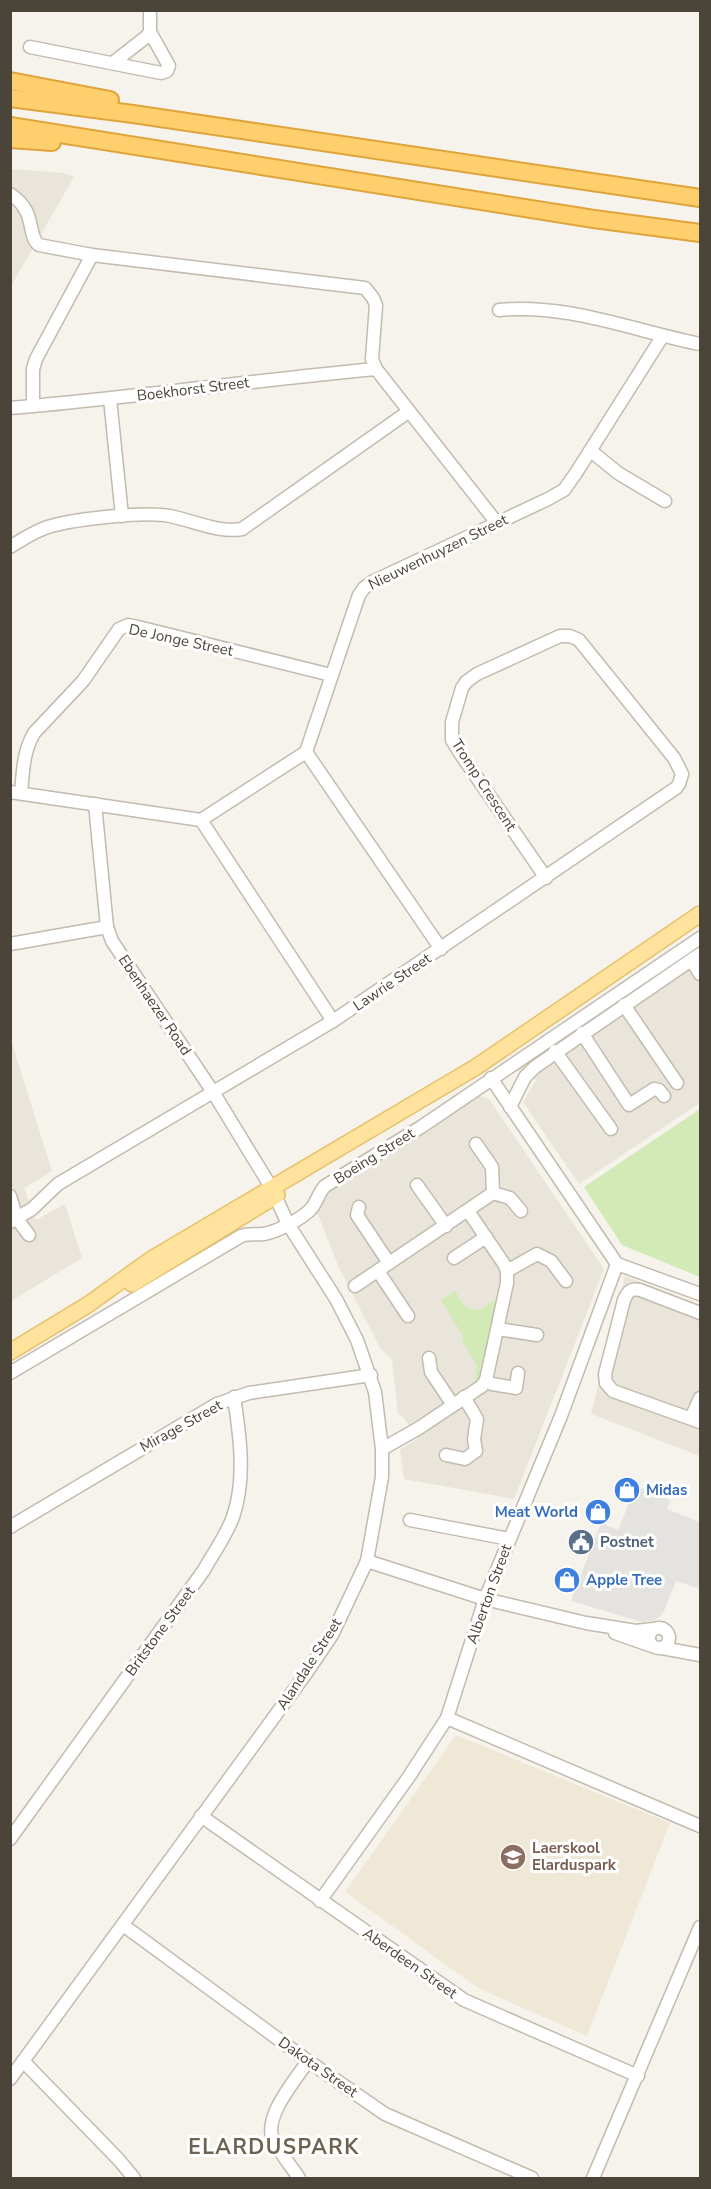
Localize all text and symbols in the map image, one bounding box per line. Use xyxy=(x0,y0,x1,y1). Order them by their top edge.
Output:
street label: Boekhorst Street xyxy=(136,372,251,406)
street label: Nieuwenhuyzen Street xyxy=(365,509,512,594)
street label: De Jonge Street xyxy=(127,619,236,661)
street label: Tromp Crescent xyxy=(447,735,522,836)
street label: Lawrie Street xyxy=(349,948,436,1016)
street label: Ebenhaezer Road xyxy=(114,951,196,1059)
street label: Boeing Street xyxy=(330,1123,419,1189)
street label: Mirage Street xyxy=(136,1395,226,1457)
shop icon: Midas xyxy=(612,1475,642,1505)
place label: Midas xyxy=(646,1480,687,1500)
shop icon: Meat World xyxy=(583,1497,613,1527)
place label: Meat World xyxy=(495,1502,578,1522)
public building icon: Postnet xyxy=(566,1527,596,1557)
place label: Postnet xyxy=(600,1532,654,1552)
street label: Alberton Street xyxy=(462,1541,517,1647)
shop icon: Apple Tree xyxy=(552,1565,582,1595)
place label: Apple Tree xyxy=(586,1570,662,1590)
street label: Britstone Street xyxy=(121,1582,200,1680)
street label: Alandale Street xyxy=(272,1614,347,1714)
place label: Laerskool Elarduspark xyxy=(532,1838,617,1875)
school or university icon: Laerskool Elarduspark xyxy=(498,1842,528,1872)
street label: Aberdeen Street xyxy=(359,1923,462,2003)
street label: Dakota Street xyxy=(274,2032,362,2102)
district label: ELARDUSPARK xyxy=(188,2133,360,2161)

